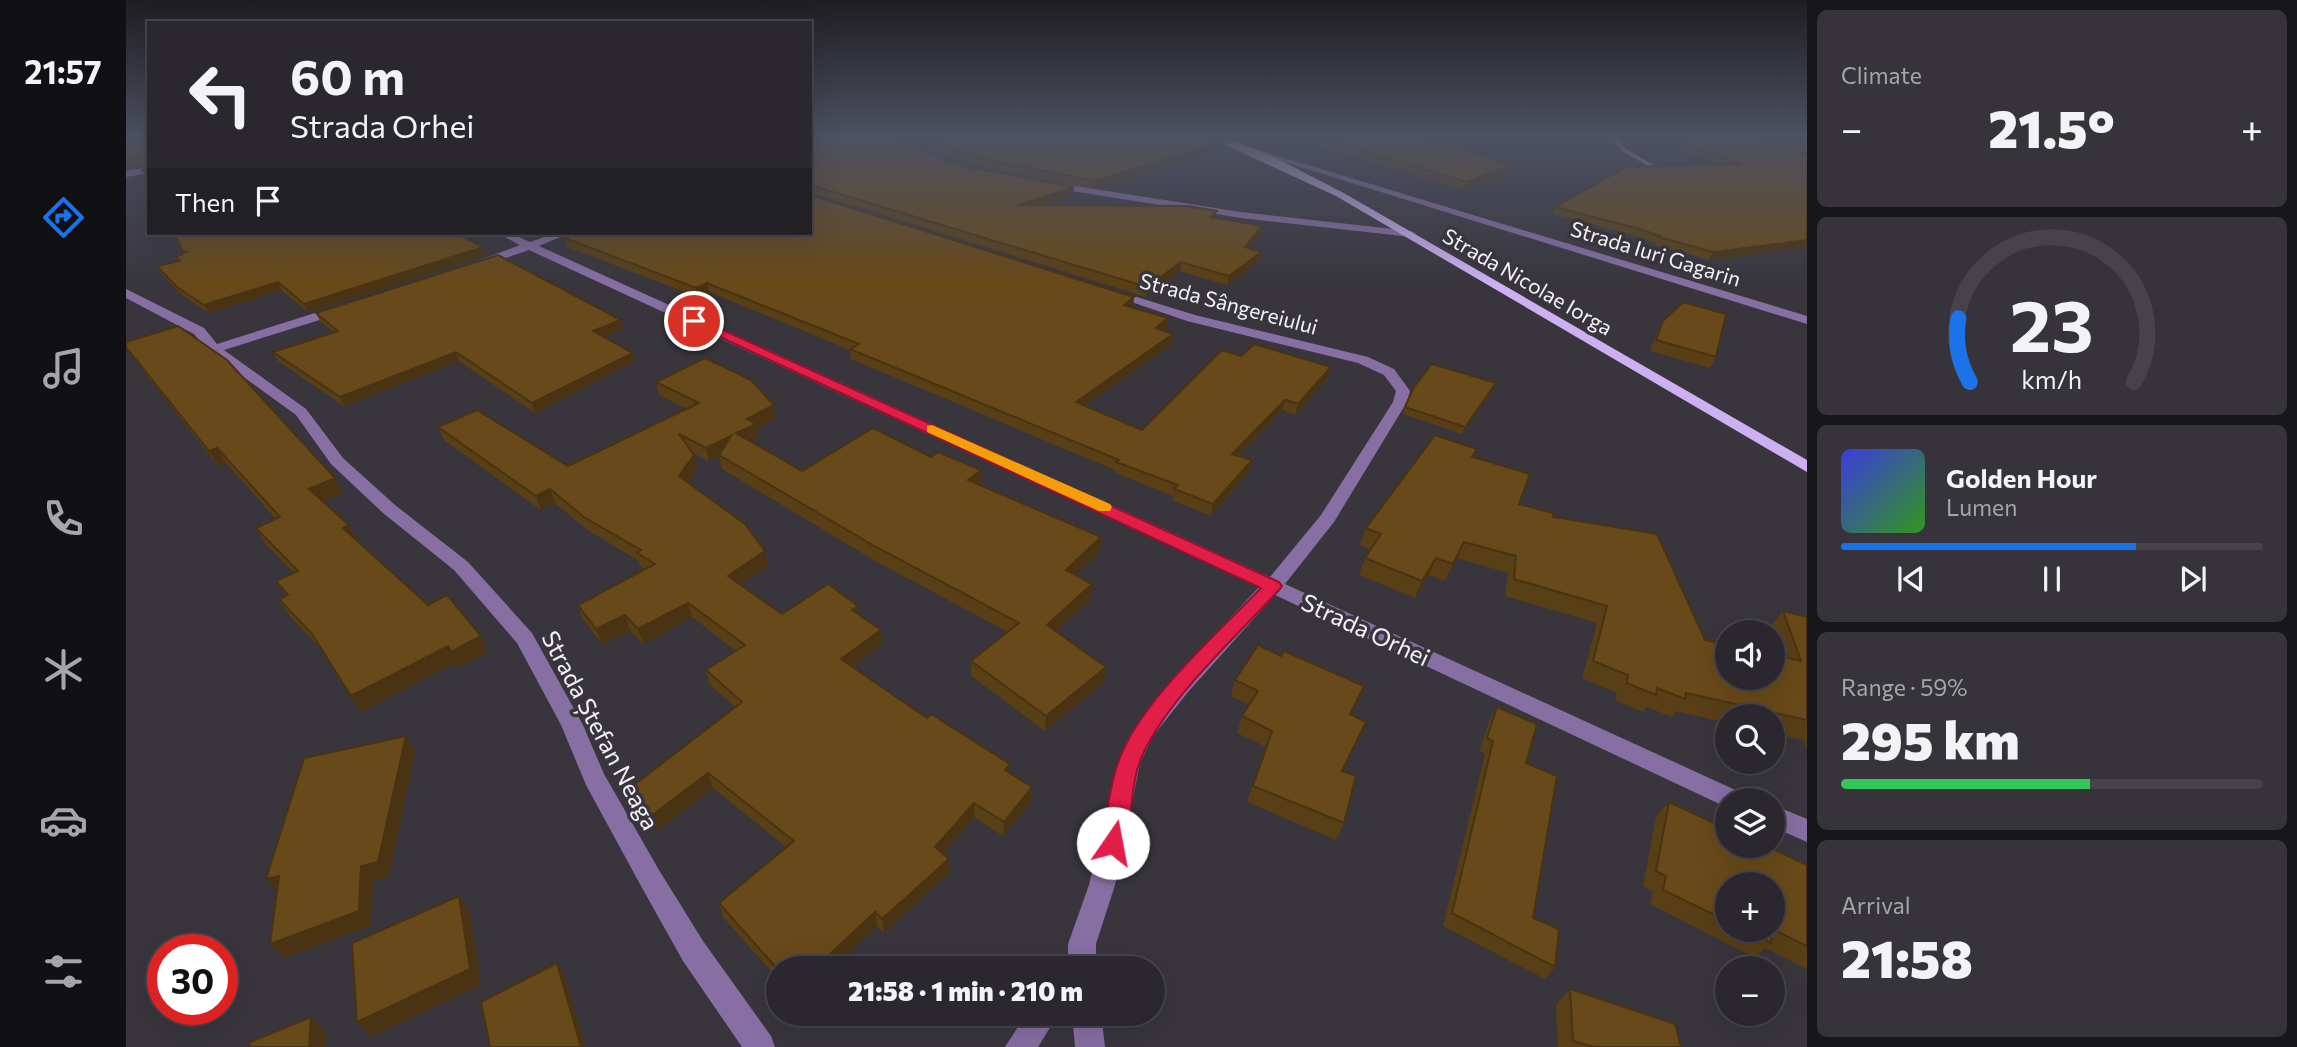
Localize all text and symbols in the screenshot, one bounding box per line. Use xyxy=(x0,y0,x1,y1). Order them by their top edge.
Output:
text: 60 m xyxy=(290,45,405,105)
icon: left xyxy=(175,49,266,140)
text: 21:57 xyxy=(24,51,102,91)
text: Climate xyxy=(1841,61,1922,89)
text: 21.5° xyxy=(1988,95,2115,159)
text: − xyxy=(1841,104,1863,151)
text: + xyxy=(2241,104,2263,151)
text: Strada Orhei xyxy=(290,105,474,145)
icon: arrive xyxy=(249,182,287,220)
text: Then xyxy=(175,186,235,217)
icon: directions xyxy=(39,193,88,242)
street label: Strada Iuri Gagarin xyxy=(1568,215,1744,291)
street label: Strada Nicolae Iorga xyxy=(1439,222,1617,340)
street label: Strada Sângereiului xyxy=(1137,267,1321,339)
text: 23 xyxy=(2010,279,2094,368)
pin xyxy=(664,291,724,351)
icon: arrive xyxy=(675,302,713,340)
icon: music xyxy=(39,344,88,393)
text: km/h xyxy=(2022,364,2082,394)
text: Golden Hour xyxy=(1946,462,2097,493)
text: Lumen xyxy=(1946,493,2017,521)
icon: phone xyxy=(39,494,88,543)
icon: previous xyxy=(1892,560,1930,598)
icon: pause xyxy=(2033,560,2071,598)
icon: next xyxy=(2174,560,2212,598)
street label: Strada Orhei xyxy=(1297,587,1435,671)
map controls xyxy=(1715,620,1785,1026)
button: sound xyxy=(1715,620,1785,690)
street label: Strada Ștefan Neaga xyxy=(534,625,666,835)
icon: climate xyxy=(39,645,88,694)
text: Range · 59% xyxy=(1841,673,1968,701)
button: search xyxy=(1715,704,1785,774)
text: 295 km xyxy=(1841,707,2020,771)
button: layers xyxy=(1715,788,1785,858)
icon: car xyxy=(39,796,88,845)
position arrow xyxy=(1076,806,1150,880)
button: + xyxy=(1715,872,1785,942)
text: Arrival xyxy=(1841,891,1911,919)
text: 21:58 xyxy=(1841,925,1973,989)
speed limit sign: 30 xyxy=(147,934,238,1025)
icon: filters xyxy=(39,947,88,996)
button: − xyxy=(1715,956,1785,1026)
text: 21:58 · 1 min · 210 m xyxy=(848,975,1083,1006)

